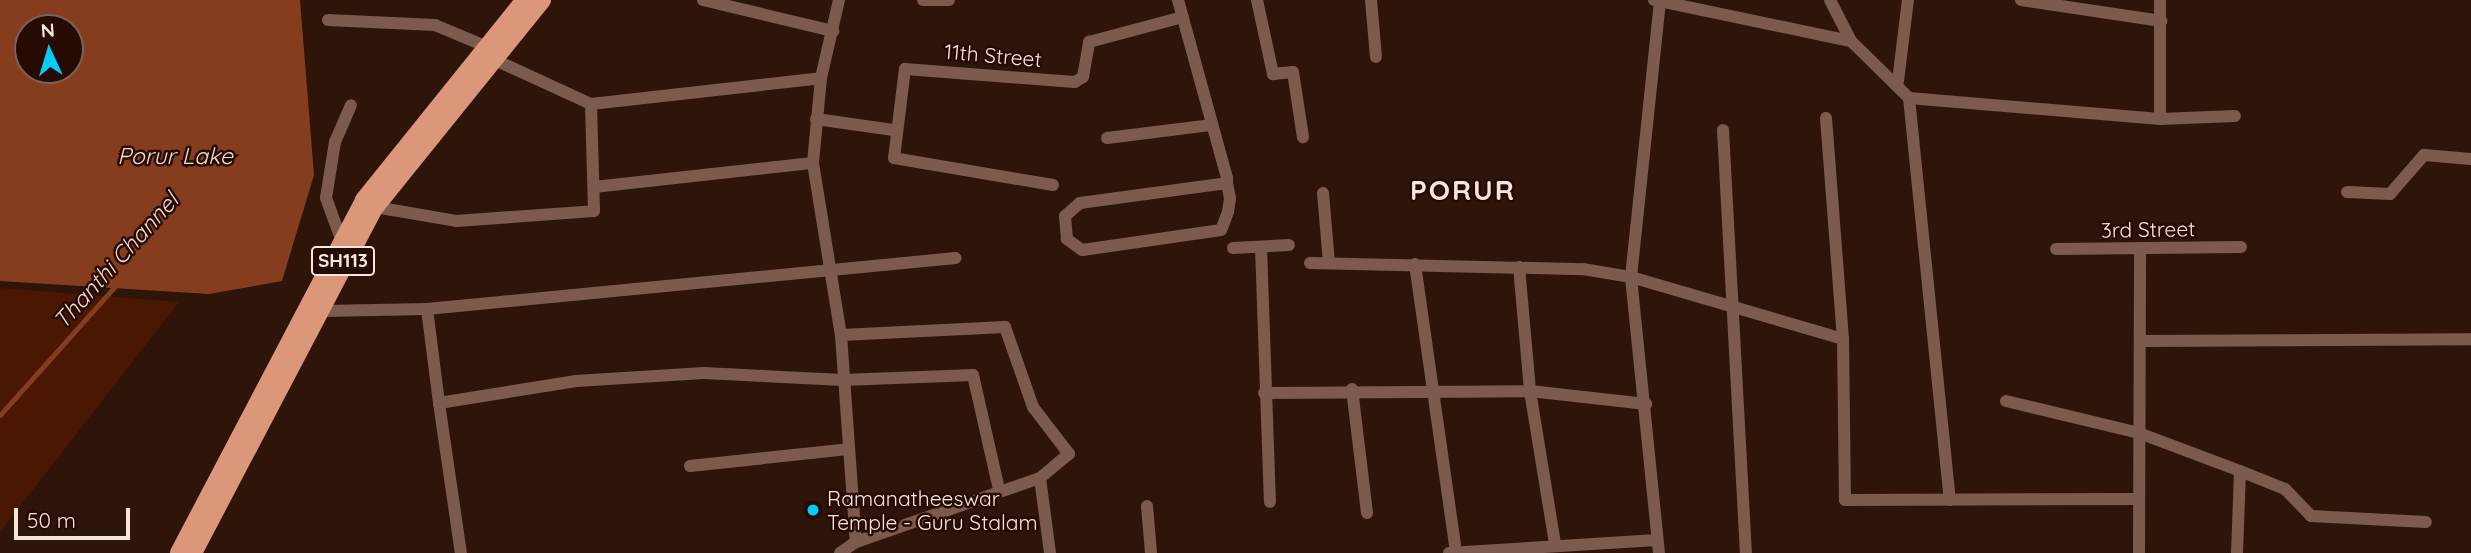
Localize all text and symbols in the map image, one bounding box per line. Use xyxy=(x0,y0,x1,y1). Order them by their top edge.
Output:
north arrow xyxy=(14,14,84,84)
text: N xyxy=(40,18,55,43)
street label: 11th Street xyxy=(943,38,1043,72)
water label: Porur Lake xyxy=(117,142,233,170)
district label: PORUR xyxy=(1411,173,1515,207)
water label: Thanthi Channel xyxy=(48,187,184,335)
street label: 3rd Street xyxy=(2101,216,2195,242)
road number: SH113 xyxy=(310,246,376,276)
place label: Ramanatheeswar Temple - Guru Stalam xyxy=(827,485,1038,535)
scale bar xyxy=(18,494,133,538)
marker: Ramanatheeswar Temple - Guru Stalam xyxy=(805,502,821,518)
text: 50 m xyxy=(27,507,76,533)

